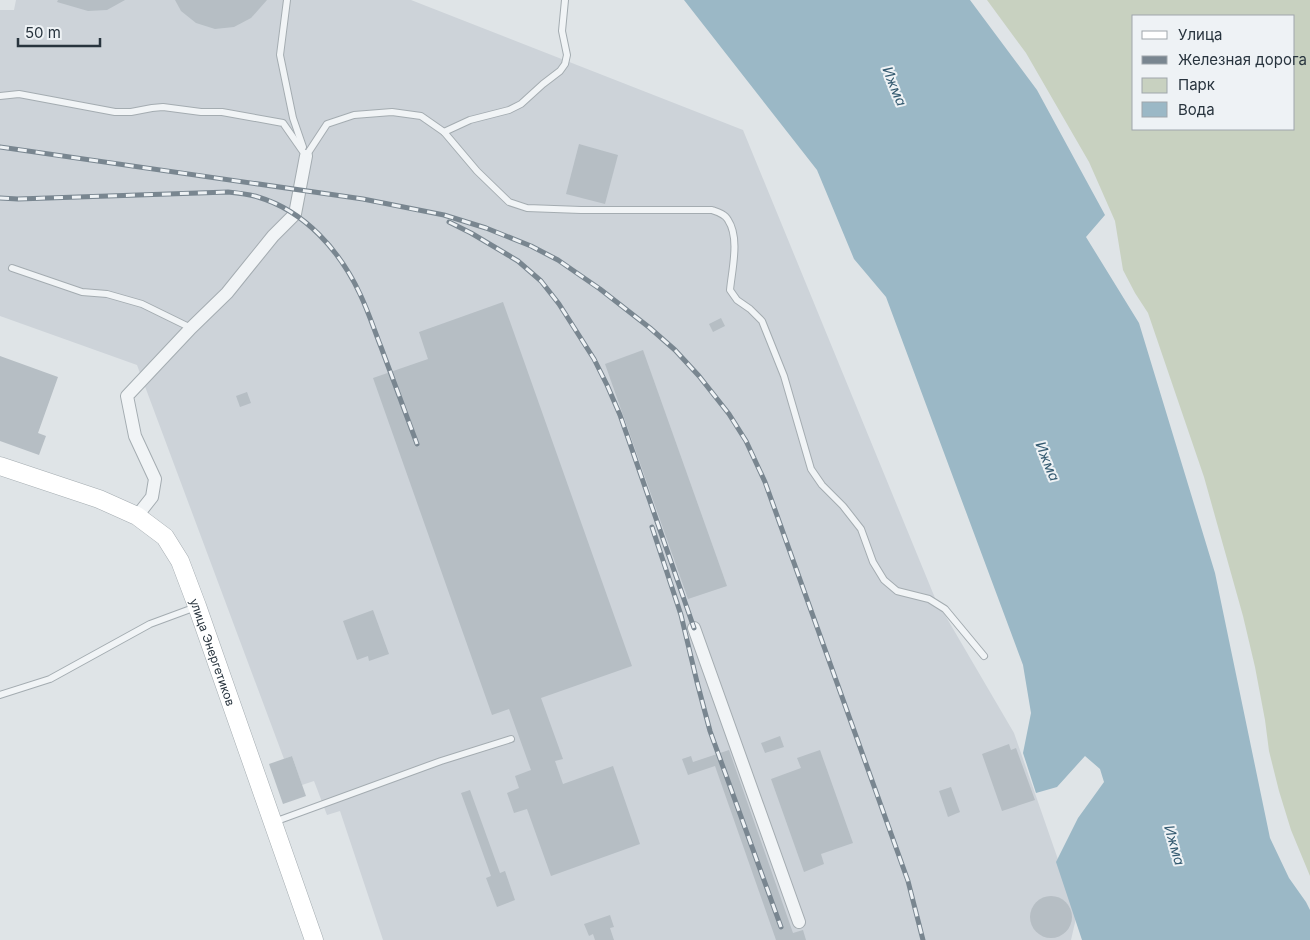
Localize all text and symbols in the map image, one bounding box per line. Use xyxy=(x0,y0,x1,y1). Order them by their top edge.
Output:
scale bar xyxy=(18,15,100,47)
legend xyxy=(1132,15,1295,130)
text: 50 m xyxy=(25,23,61,42)
text: Улица xyxy=(1178,25,1222,44)
text: Железная дорога xyxy=(1178,50,1307,69)
water label: Ижма xyxy=(879,64,911,109)
text: Парк xyxy=(1178,75,1215,94)
text: Вода xyxy=(1178,100,1215,119)
water label: Ижма xyxy=(1032,439,1064,484)
street label: улица Энергетиков xyxy=(187,596,239,708)
water label: Ижма xyxy=(1161,823,1189,868)

